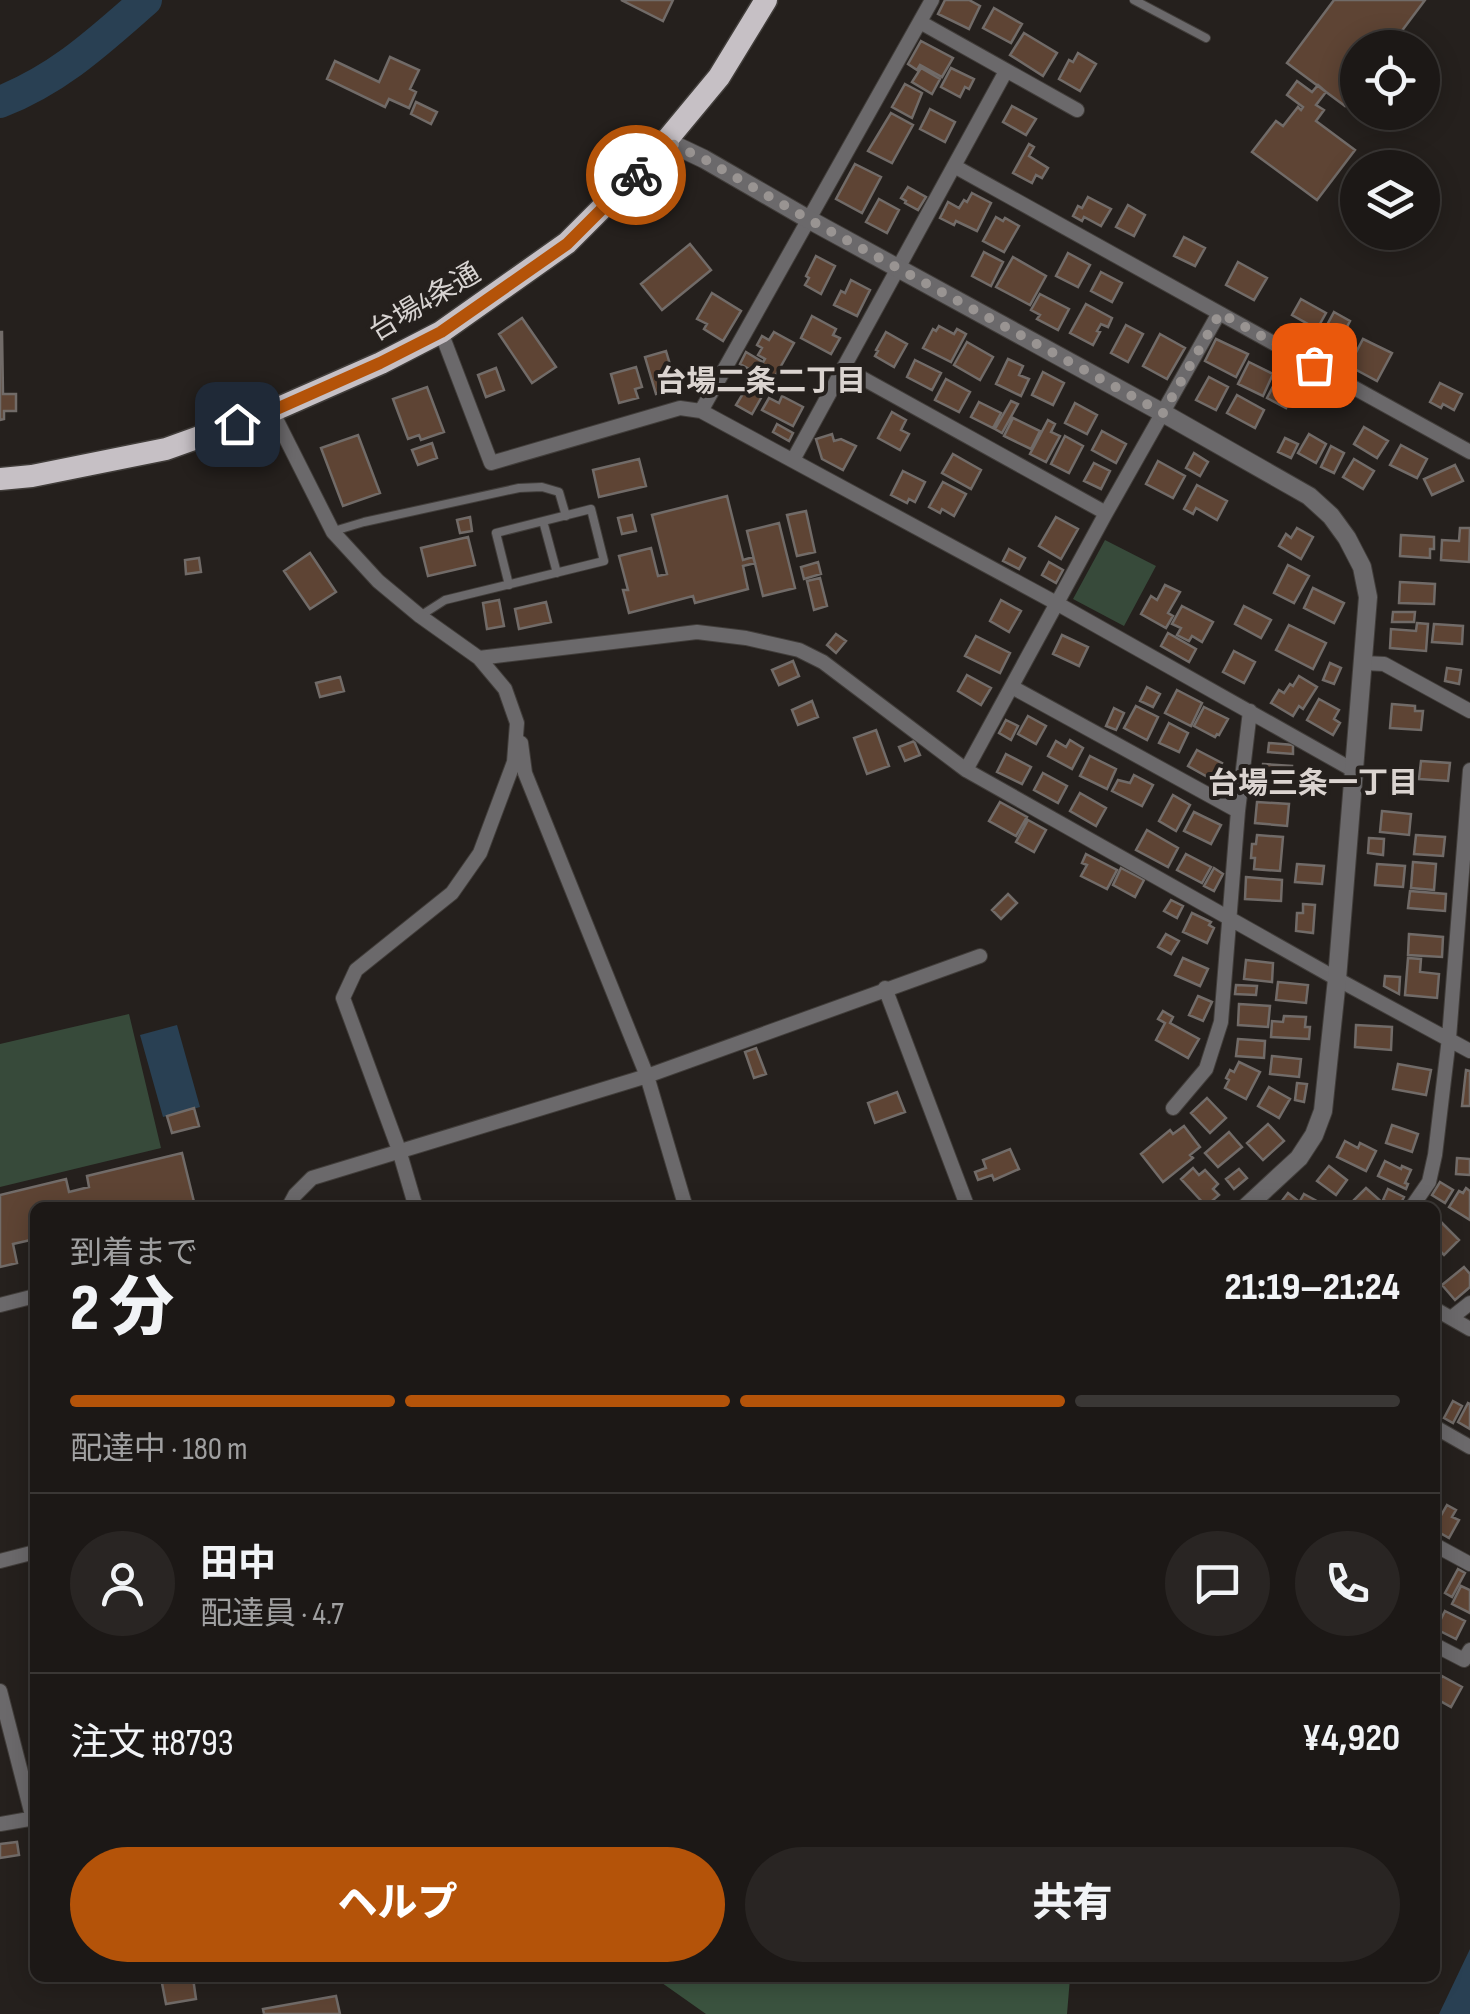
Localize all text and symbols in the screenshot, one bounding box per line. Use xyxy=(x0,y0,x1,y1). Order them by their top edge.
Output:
map controls xyxy=(1340,30,1440,250)
button: locate xyxy=(1340,30,1440,130)
courier xyxy=(586,125,686,225)
icon: bike xyxy=(609,148,664,203)
button: layers xyxy=(1340,150,1440,250)
street label: 台場4条通 xyxy=(363,256,486,348)
pin xyxy=(1272,323,1357,408)
icon: bag xyxy=(1287,338,1342,393)
district label: 台場二条二丁目 xyxy=(656,364,866,400)
pin xyxy=(195,382,280,467)
icon: home xyxy=(210,397,265,452)
district label: 台場三条一丁目 xyxy=(1208,766,1418,802)
text: 到着まで xyxy=(70,1234,198,1273)
text: 21:19–21:24 xyxy=(1224,1265,1400,1310)
text: 2 分 xyxy=(70,1271,174,1349)
text: 配達中 · 180 m xyxy=(70,1430,248,1469)
button: person xyxy=(70,1531,175,1636)
button: chat xyxy=(1165,1531,1270,1636)
button: phone xyxy=(1295,1531,1400,1636)
text: 田中 xyxy=(200,1542,276,1587)
text: 配達員 · 4.7 xyxy=(200,1595,344,1634)
text: ¥4,920 xyxy=(1302,1716,1400,1761)
text: 注文 #8793 xyxy=(70,1721,234,1766)
button: ヘルプ xyxy=(70,1847,725,1962)
button: 共有 xyxy=(745,1847,1400,1962)

